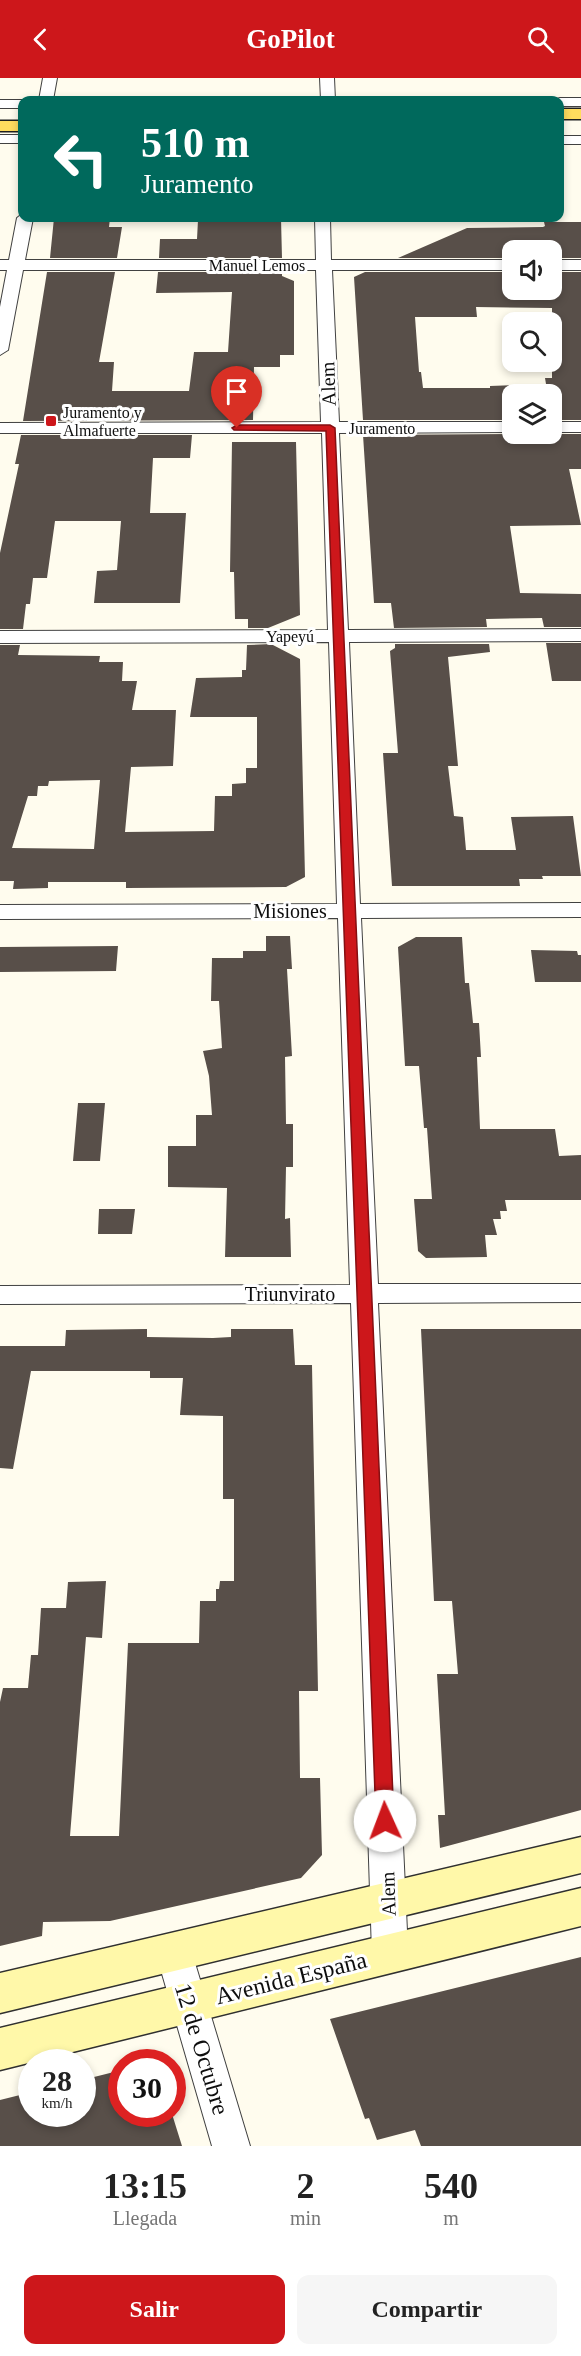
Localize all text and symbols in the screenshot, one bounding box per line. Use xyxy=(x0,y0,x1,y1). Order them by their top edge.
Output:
icon: back xyxy=(24,23,57,56)
icon: search xyxy=(524,23,557,56)
text: GoPilot xyxy=(246,24,335,54)
icon: left xyxy=(42,120,120,198)
text: 510 m xyxy=(141,120,250,166)
text: Juramento xyxy=(141,169,253,199)
map controls xyxy=(502,240,562,444)
button: sound xyxy=(502,240,562,300)
street label: Manuel Lemos xyxy=(209,257,305,274)
button: search xyxy=(502,312,562,372)
street label: Alem xyxy=(316,361,340,407)
pin xyxy=(211,366,262,428)
icon: arrive xyxy=(220,375,253,408)
button: layers xyxy=(502,384,562,444)
place label: Juramento y Almafuerte xyxy=(63,404,142,439)
marker: Juramento y Almafuerte xyxy=(44,414,58,428)
street label: Juramento xyxy=(349,420,415,437)
street label: Yapeyú xyxy=(266,628,314,646)
street label: Misiones xyxy=(253,900,327,922)
street label: Triunvirato xyxy=(245,1283,335,1305)
position arrow xyxy=(353,1789,417,1853)
street label: Alem xyxy=(376,1871,400,1917)
street label: Avenida España xyxy=(213,1947,370,2009)
street label: 12 de Octubre xyxy=(170,1980,234,2118)
speed limit sign: 30 xyxy=(108,2049,186,2127)
text: 28 xyxy=(42,2064,72,2097)
text: km/h xyxy=(42,2095,72,2111)
text: 13:15 xyxy=(103,2166,187,2206)
text: 2 xyxy=(297,2166,315,2206)
text: 540 xyxy=(424,2166,478,2206)
text: Llegada xyxy=(113,2207,177,2229)
text: min xyxy=(290,2207,321,2229)
text: m xyxy=(443,2207,459,2229)
button: Salir xyxy=(24,2275,285,2344)
button: Compartir xyxy=(297,2275,557,2344)

